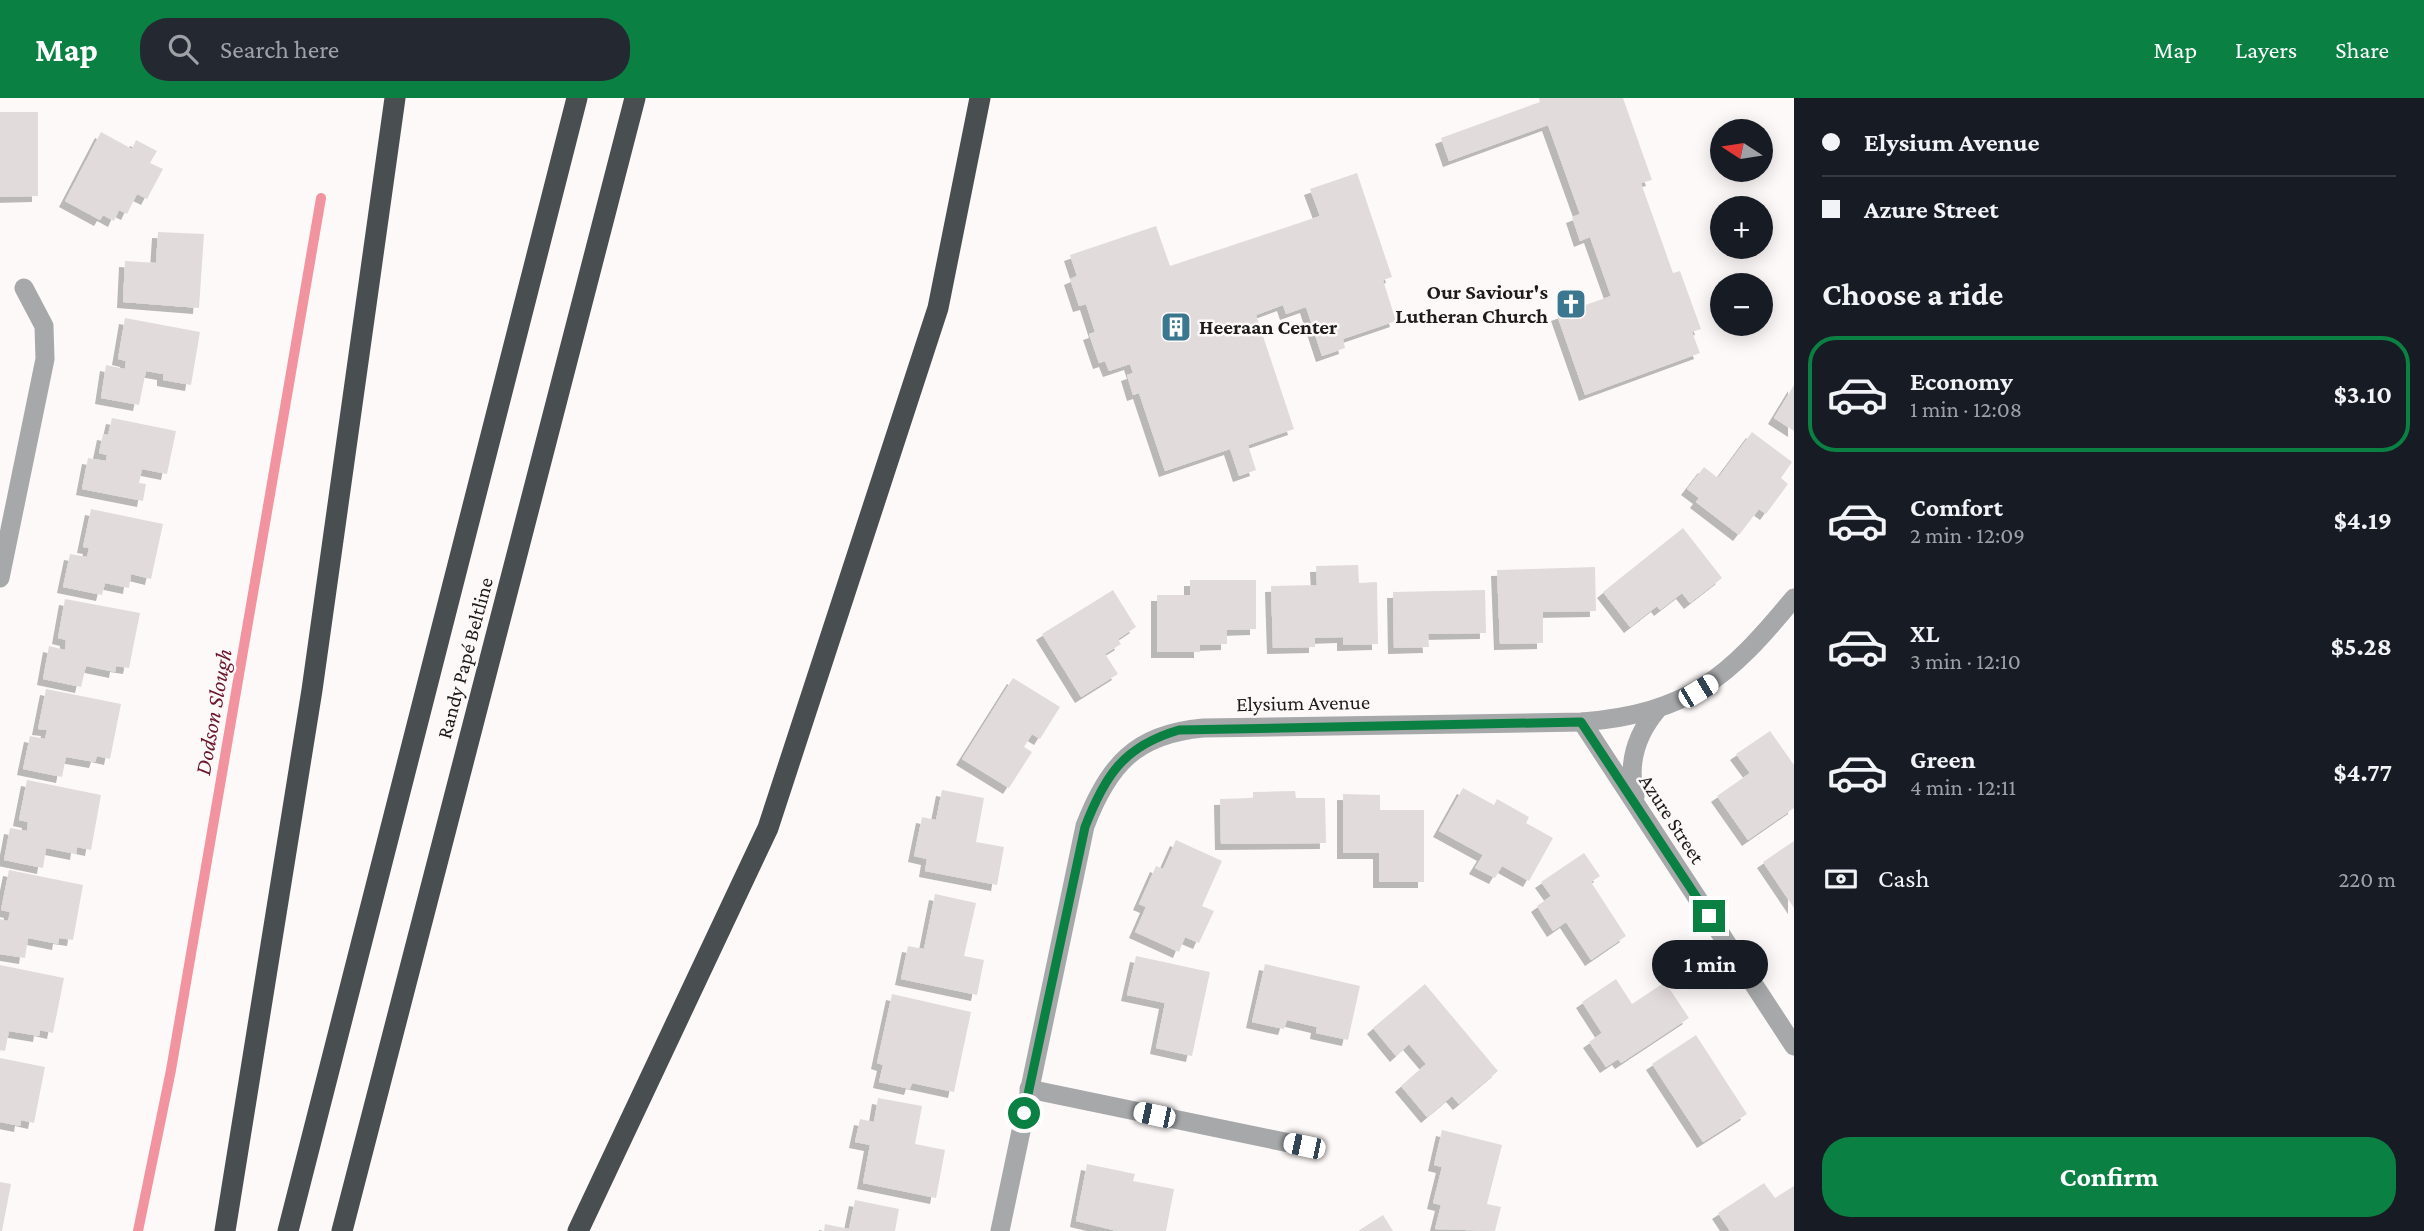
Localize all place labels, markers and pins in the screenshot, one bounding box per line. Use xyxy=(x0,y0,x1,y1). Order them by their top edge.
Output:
place label: Our Saviour's Lutheran Church xyxy=(1395,280,1548,328)
church icon: Our Saviour's Lutheran Church xyxy=(1554,287,1588,321)
building icon: Heeraan Center xyxy=(1159,310,1193,344)
place label: Heeraan Center xyxy=(1199,315,1338,339)

